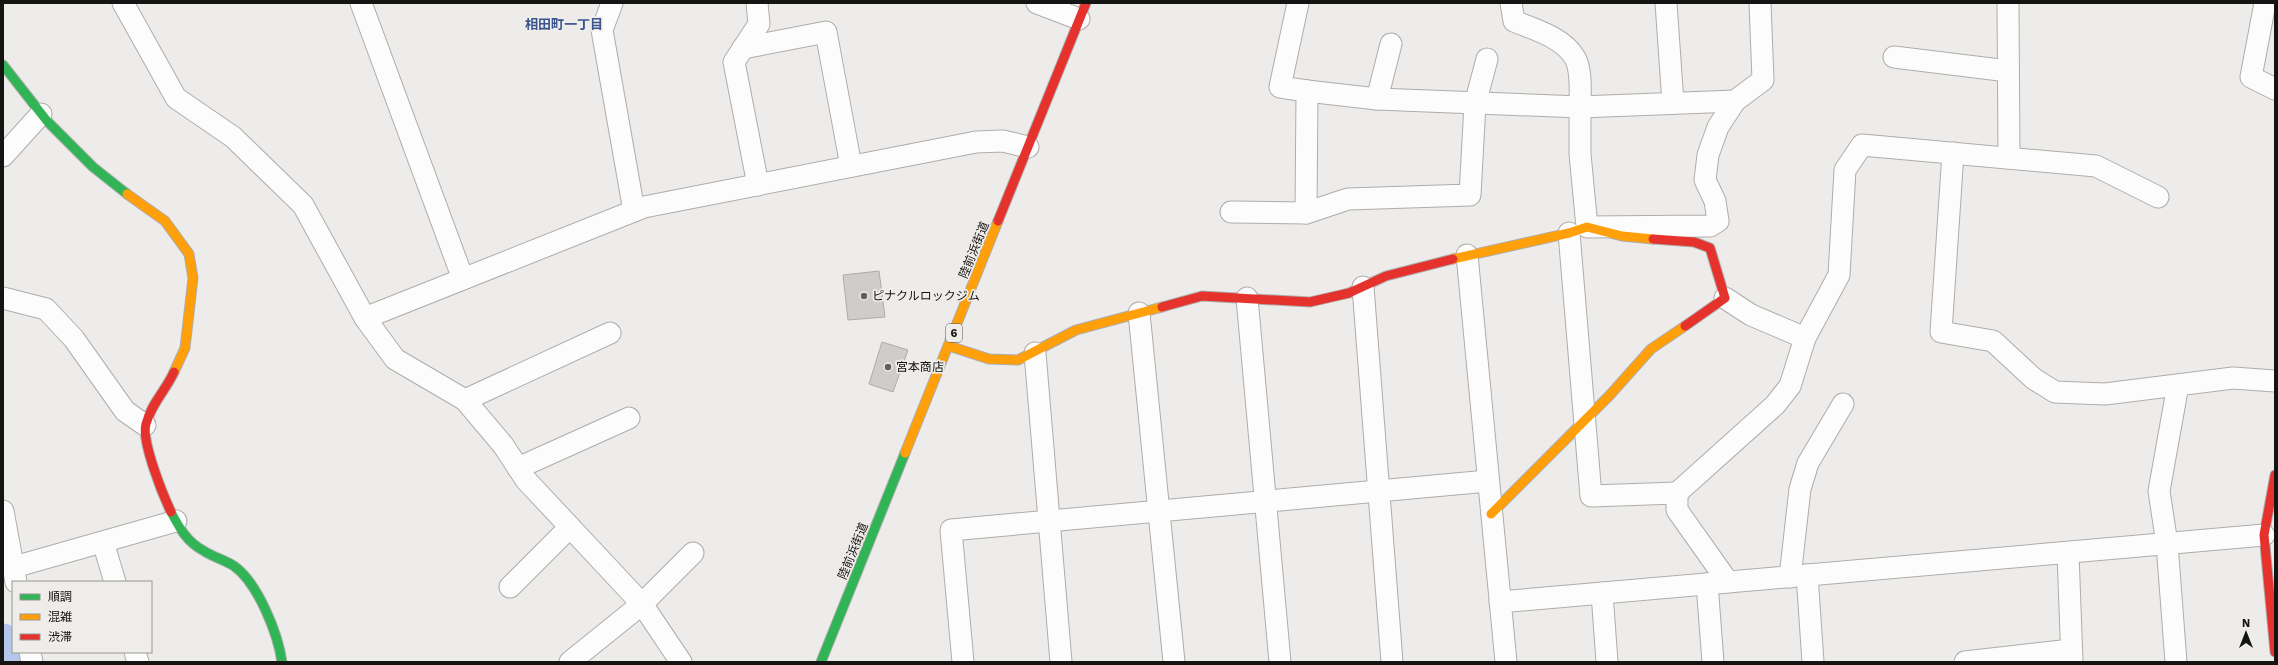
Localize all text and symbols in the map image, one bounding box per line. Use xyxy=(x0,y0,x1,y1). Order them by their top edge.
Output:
district label: 相田町一丁目 xyxy=(525,17,603,32)
street label: 陸前浜街道 xyxy=(956,220,992,280)
place label: ピナクルロックジム xyxy=(872,289,980,303)
marker: ピナクルロックジム xyxy=(859,291,869,301)
road number: 6 xyxy=(946,324,962,342)
place label: 宮本商店 xyxy=(896,360,944,374)
marker: 宮本商店 xyxy=(883,362,893,372)
street label: 陸前浜街道 xyxy=(835,521,871,581)
legend xyxy=(12,581,152,653)
text: 順調 xyxy=(48,590,72,604)
text: 混雑 xyxy=(48,610,72,624)
north arrow xyxy=(2226,613,2266,653)
text: N xyxy=(2242,617,2250,630)
text: 渋滞 xyxy=(48,630,72,644)

